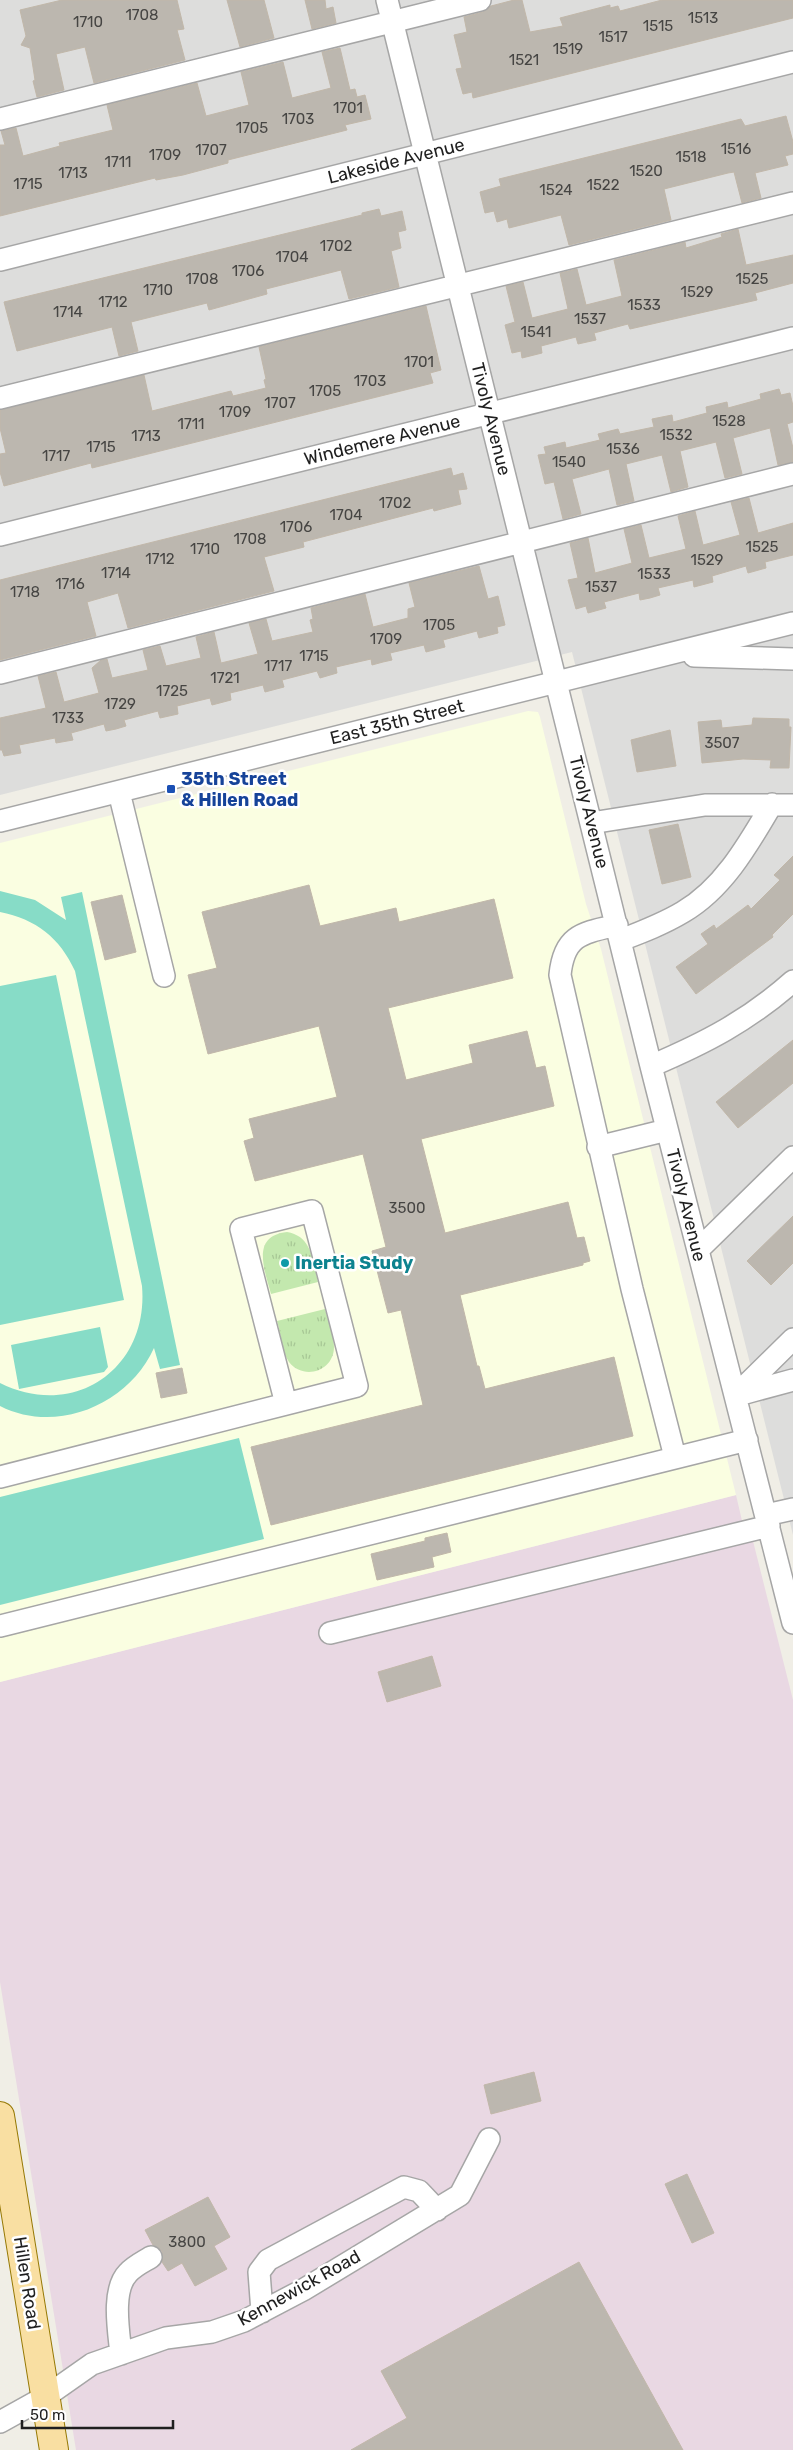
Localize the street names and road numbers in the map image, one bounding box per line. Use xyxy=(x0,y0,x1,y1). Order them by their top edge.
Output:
street label: Lakeside Avenue xyxy=(325,133,467,189)
street label: Tivoly Avenue xyxy=(466,360,516,478)
street label: Windemere Avenue xyxy=(302,410,462,470)
street label: East 35th Street xyxy=(328,695,466,749)
street label: Tivoly Avenue xyxy=(564,753,614,871)
street label: Tivoly Avenue xyxy=(661,1146,711,1264)
street label: Hillen Road xyxy=(9,2235,45,2331)
street label: Kennewick Road xyxy=(234,2245,364,2331)

